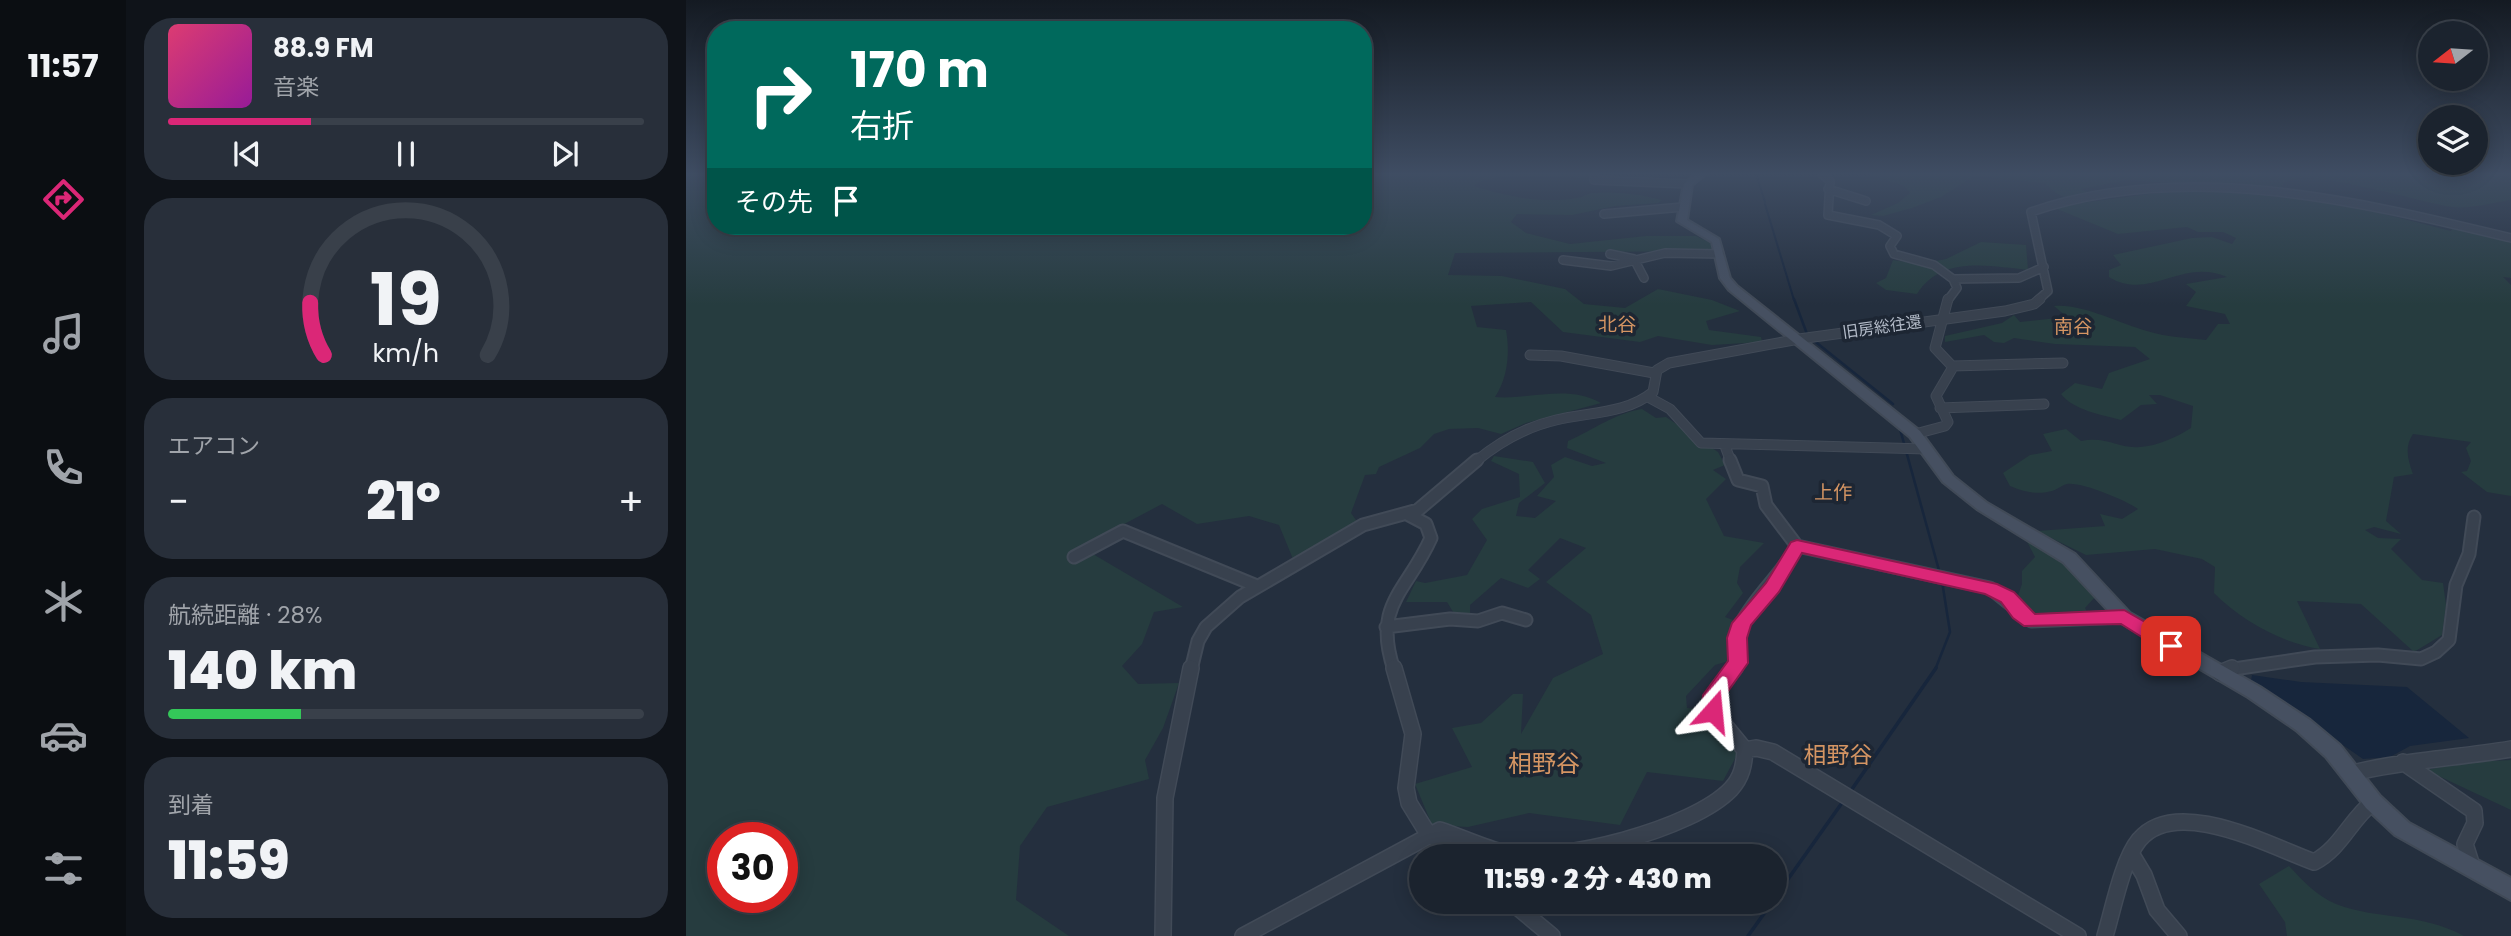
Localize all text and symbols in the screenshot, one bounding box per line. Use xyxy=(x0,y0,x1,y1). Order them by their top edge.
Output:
north arrow xyxy=(2418,21,2488,91)
map controls xyxy=(2418,21,2488,175)
text: 88.9 FM xyxy=(273,30,374,66)
text: 170 m xyxy=(850,36,989,104)
text: 11:57 xyxy=(27,43,99,88)
icon: right xyxy=(735,49,826,140)
text: 音楽 xyxy=(273,71,319,103)
text: 右折 xyxy=(850,103,914,148)
button: layers xyxy=(2418,105,2488,175)
icon: previous xyxy=(228,135,266,173)
icon: pause xyxy=(387,135,425,173)
icon: next xyxy=(546,135,584,173)
icon: directions xyxy=(39,175,88,224)
icon: arrive xyxy=(827,182,865,220)
text: その先 xyxy=(735,184,813,220)
text: 19 xyxy=(370,249,442,350)
icon: music xyxy=(39,309,88,358)
street label: 旧房総往還 xyxy=(1841,310,1923,344)
district label: 北谷 xyxy=(1598,311,1636,338)
district label: 南谷 xyxy=(2054,313,2092,340)
text: km/h xyxy=(373,335,439,370)
text: エアコン xyxy=(168,430,260,462)
icon: phone xyxy=(39,443,88,492)
text: 21° xyxy=(366,465,441,538)
text: − xyxy=(168,475,189,528)
text: + xyxy=(618,475,644,528)
district label: 上作 xyxy=(1814,479,1852,506)
icon: climate xyxy=(39,577,88,626)
text: 航続距離 · 28% xyxy=(168,599,322,631)
pin xyxy=(2141,616,2201,676)
icon: arrive xyxy=(2152,627,2190,665)
text: 140 km xyxy=(168,634,357,707)
position arrow xyxy=(1676,674,1750,748)
icon: car xyxy=(39,711,88,760)
district label: 相野谷 xyxy=(1804,739,1873,771)
district label: 相野谷 xyxy=(1508,747,1580,780)
text: 到着 xyxy=(168,789,214,821)
speed limit sign: 30 xyxy=(707,822,798,913)
text: 11:59 xyxy=(168,824,290,897)
icon: filters xyxy=(39,844,88,893)
text: 11:59 · 2 分 · 430 m xyxy=(1485,861,1711,897)

